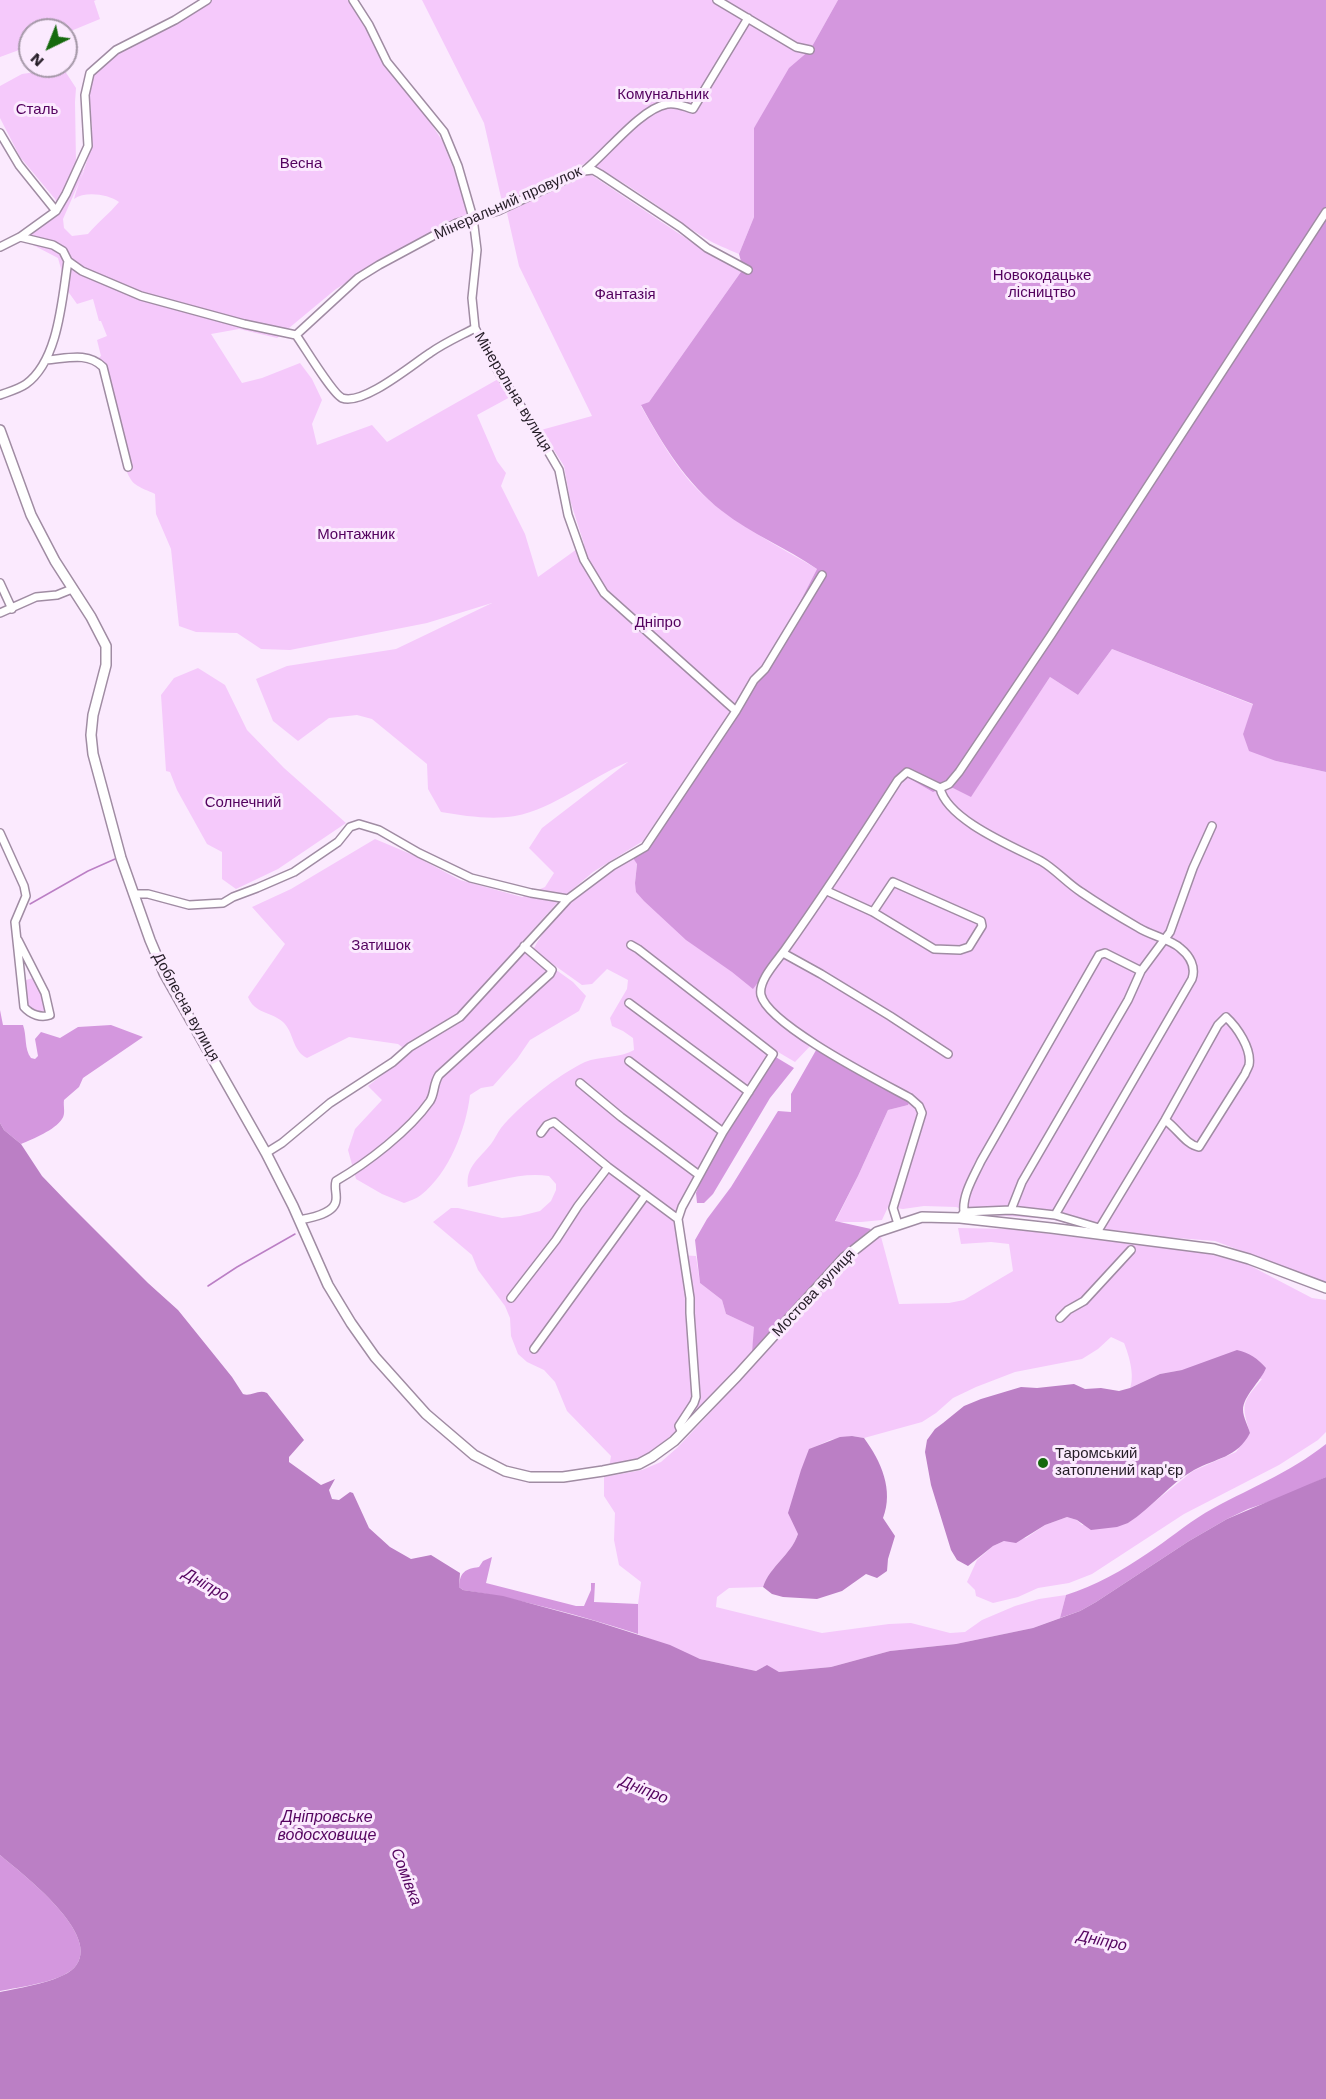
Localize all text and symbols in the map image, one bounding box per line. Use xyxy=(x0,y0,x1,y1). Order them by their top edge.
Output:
north arrow xyxy=(18,18,78,78)
text: N xyxy=(26,49,48,71)
park label: Комунальник xyxy=(617,86,709,104)
park label: Сталь xyxy=(16,101,58,119)
park label: Весна xyxy=(280,155,322,173)
street label: Мінеральний провулок xyxy=(432,162,584,244)
park label: Новокодацьке лісництво xyxy=(993,267,1091,302)
park label: Фантазія xyxy=(594,286,656,304)
street label: Мінеральна вулиця xyxy=(470,329,556,455)
park label: Монтажник xyxy=(317,526,395,544)
park label: Дніпро xyxy=(635,614,681,632)
park label: Солнечний xyxy=(205,794,281,812)
park label: Затишок xyxy=(351,937,411,955)
street label: Доблесна вулиця xyxy=(149,949,223,1065)
street label: Мостова вулиця xyxy=(769,1245,859,1341)
place label: Таромський затоплений кар'єр xyxy=(1055,1445,1183,1480)
marker: Таромський затоплений кар'єр xyxy=(1036,1456,1050,1470)
water label: Дніпро xyxy=(179,1564,233,1606)
water label: Дніпро xyxy=(617,1772,671,1808)
water label: Дніпровське водосховище xyxy=(278,1807,376,1845)
water label: Сомівка xyxy=(386,1846,426,1908)
water label: Дніпро xyxy=(1075,1926,1129,1956)

